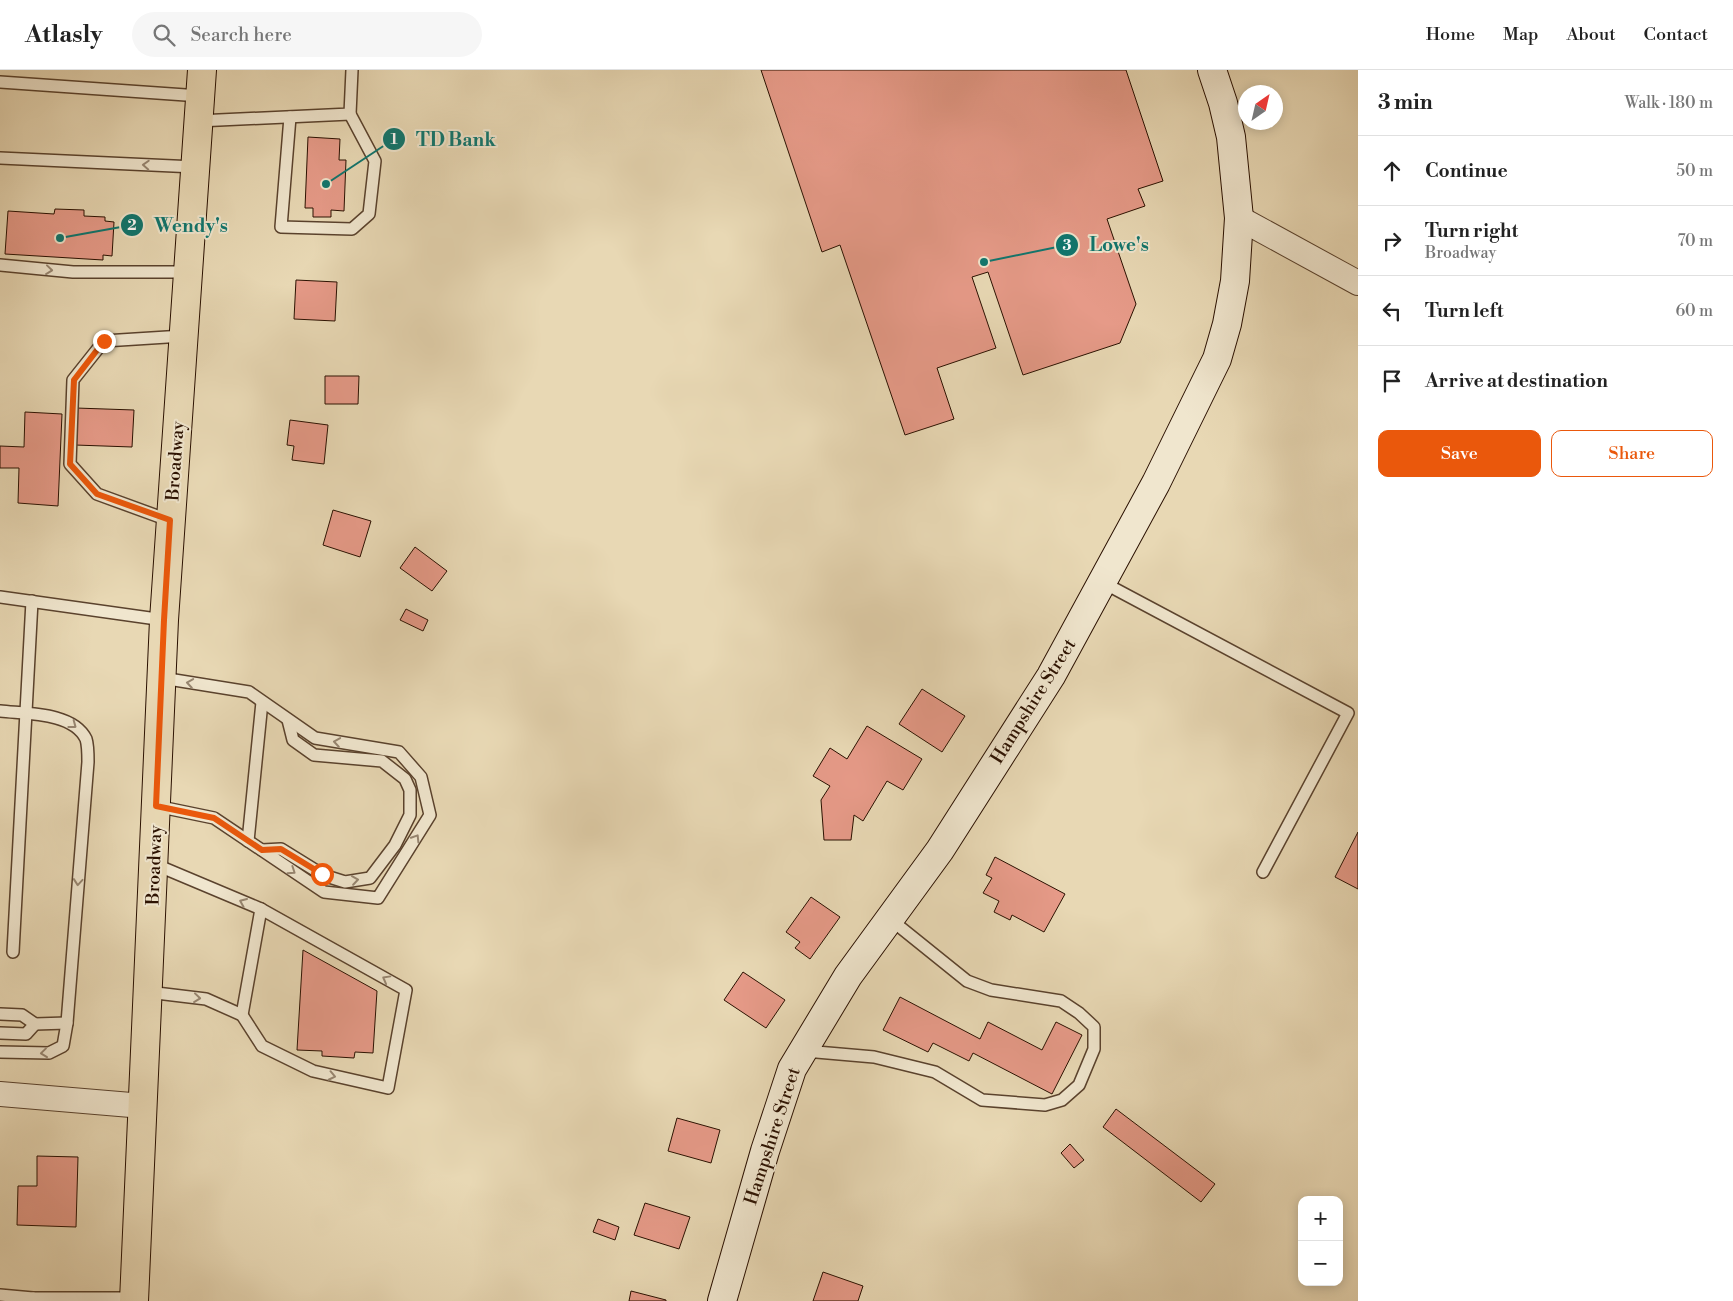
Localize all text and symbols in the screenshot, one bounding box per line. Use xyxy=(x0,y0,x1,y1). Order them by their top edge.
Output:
search box xyxy=(132,12,482,57)
text: Atlasly xyxy=(25,20,102,50)
icon: search xyxy=(150,21,178,49)
text: Search here xyxy=(190,23,292,47)
text: Home xyxy=(1426,23,1475,46)
text: Map xyxy=(1503,23,1539,46)
text: About xyxy=(1567,23,1616,46)
text: Contact xyxy=(1644,23,1708,46)
north arrow xyxy=(1238,85,1283,130)
text: 3 min xyxy=(1378,90,1433,116)
text: Walk · 180 m xyxy=(1625,93,1713,113)
callout: TD Bank xyxy=(381,122,506,156)
text: TD Bank xyxy=(416,128,496,152)
text: 1 xyxy=(390,130,398,149)
icon: ahead xyxy=(1378,157,1406,185)
one-way arrow xyxy=(142,159,150,170)
text: Continue xyxy=(1425,159,1508,183)
text: 50 m xyxy=(1676,161,1713,181)
callout: Wendy's xyxy=(119,208,238,242)
text: Wendy's xyxy=(153,214,228,238)
text: 2 xyxy=(127,216,137,235)
text: Turn right xyxy=(1425,219,1518,243)
icon: right xyxy=(1378,227,1406,255)
callout: Lowe's xyxy=(1054,228,1159,262)
text: 70 m xyxy=(1677,231,1713,251)
text: Lowe's xyxy=(1089,233,1149,257)
text: 3 xyxy=(1062,236,1072,255)
text: Broadway xyxy=(1425,243,1496,263)
one-way arrow xyxy=(45,264,53,275)
icon: left xyxy=(1378,297,1406,325)
text: Turn left xyxy=(1425,299,1504,323)
text: 60 m xyxy=(1675,301,1713,321)
route end xyxy=(93,330,116,353)
icon: arrive xyxy=(1378,367,1406,395)
text: Arrive at destination xyxy=(1425,369,1608,393)
street label: Broadway xyxy=(161,420,190,503)
button: Save xyxy=(1378,430,1541,477)
button: Share xyxy=(1551,430,1713,477)
street label: Hampshire Street xyxy=(986,634,1082,768)
one-way arrow xyxy=(186,678,195,688)
one-way arrow xyxy=(67,719,77,728)
one-way arrow xyxy=(333,737,341,748)
street label: Broadway xyxy=(142,824,167,906)
one-way arrow xyxy=(409,835,419,844)
route start xyxy=(311,863,334,886)
one-way arrow xyxy=(287,864,296,874)
one-way arrow xyxy=(350,876,359,886)
one-way arrow xyxy=(73,878,84,886)
one-way arrow xyxy=(239,897,248,908)
one-way arrow xyxy=(382,975,391,985)
one-way arrow xyxy=(193,992,201,1003)
one-way arrow xyxy=(39,1047,47,1058)
street label: Hampshire Street xyxy=(739,1064,806,1208)
one-way arrow xyxy=(328,1070,337,1080)
map controls xyxy=(1298,1196,1343,1286)
button: + xyxy=(1298,1196,1343,1241)
button: − xyxy=(1298,1241,1343,1286)

